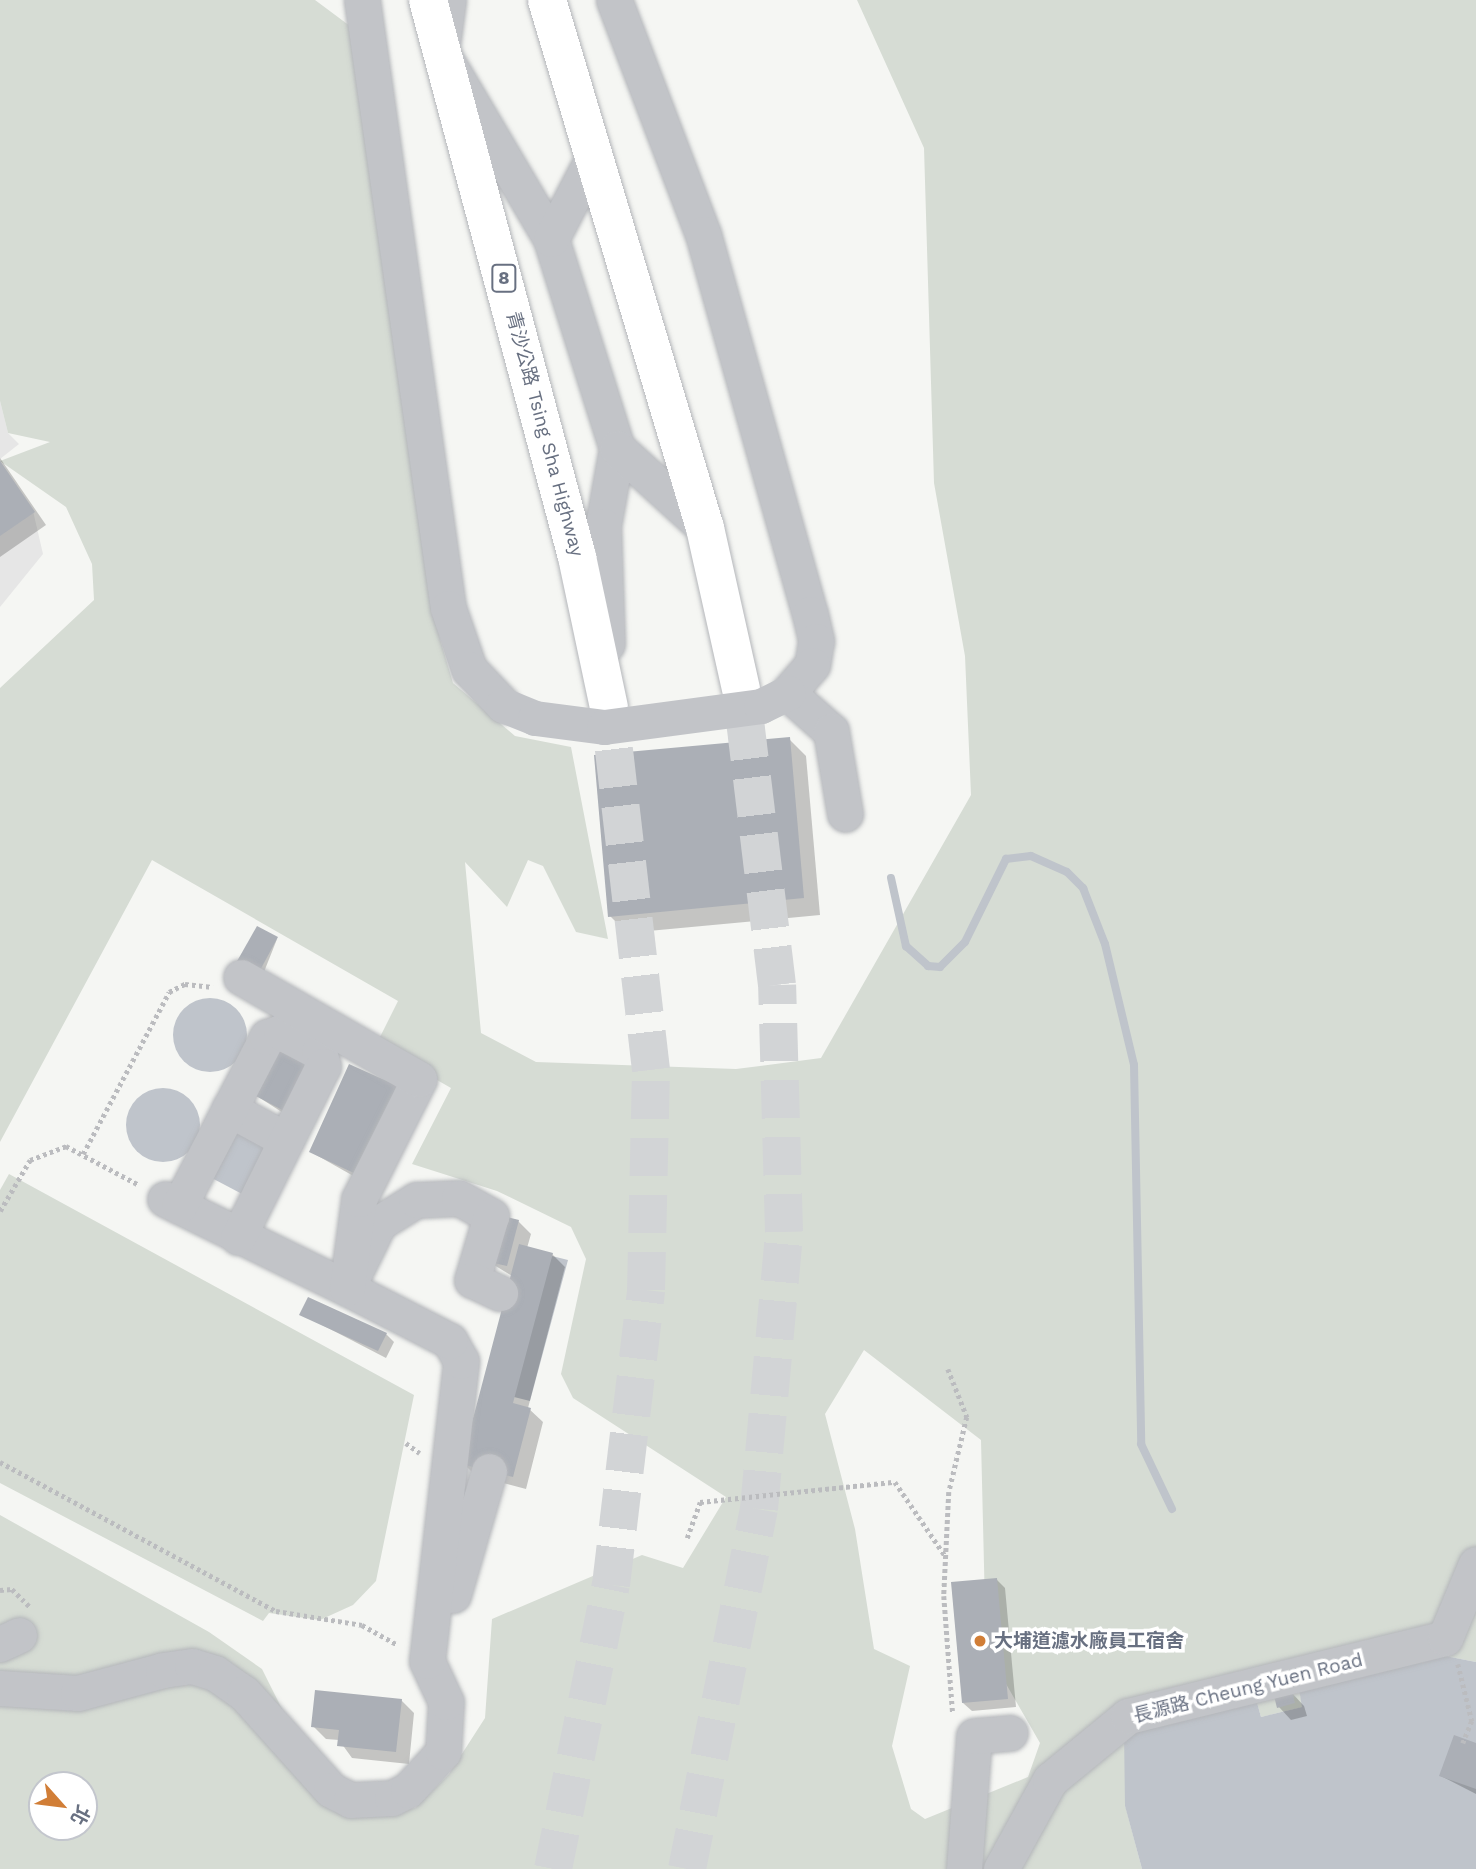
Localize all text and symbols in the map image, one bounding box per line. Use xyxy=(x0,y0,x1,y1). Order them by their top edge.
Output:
road number: 8 xyxy=(490,264,518,292)
street label: 青沙公路 Tsing Sha Highway xyxy=(501,309,589,559)
place label: 大埔道濾水廠員工宿舍 xyxy=(994,1630,1184,1652)
marker: 大埔道濾水廠員工宿舍 xyxy=(972,1633,988,1649)
street label: 長源路 Cheung Yuen Road xyxy=(1131,1648,1365,1728)
north arrow xyxy=(28,1771,98,1841)
text: 北 xyxy=(66,1801,95,1829)

